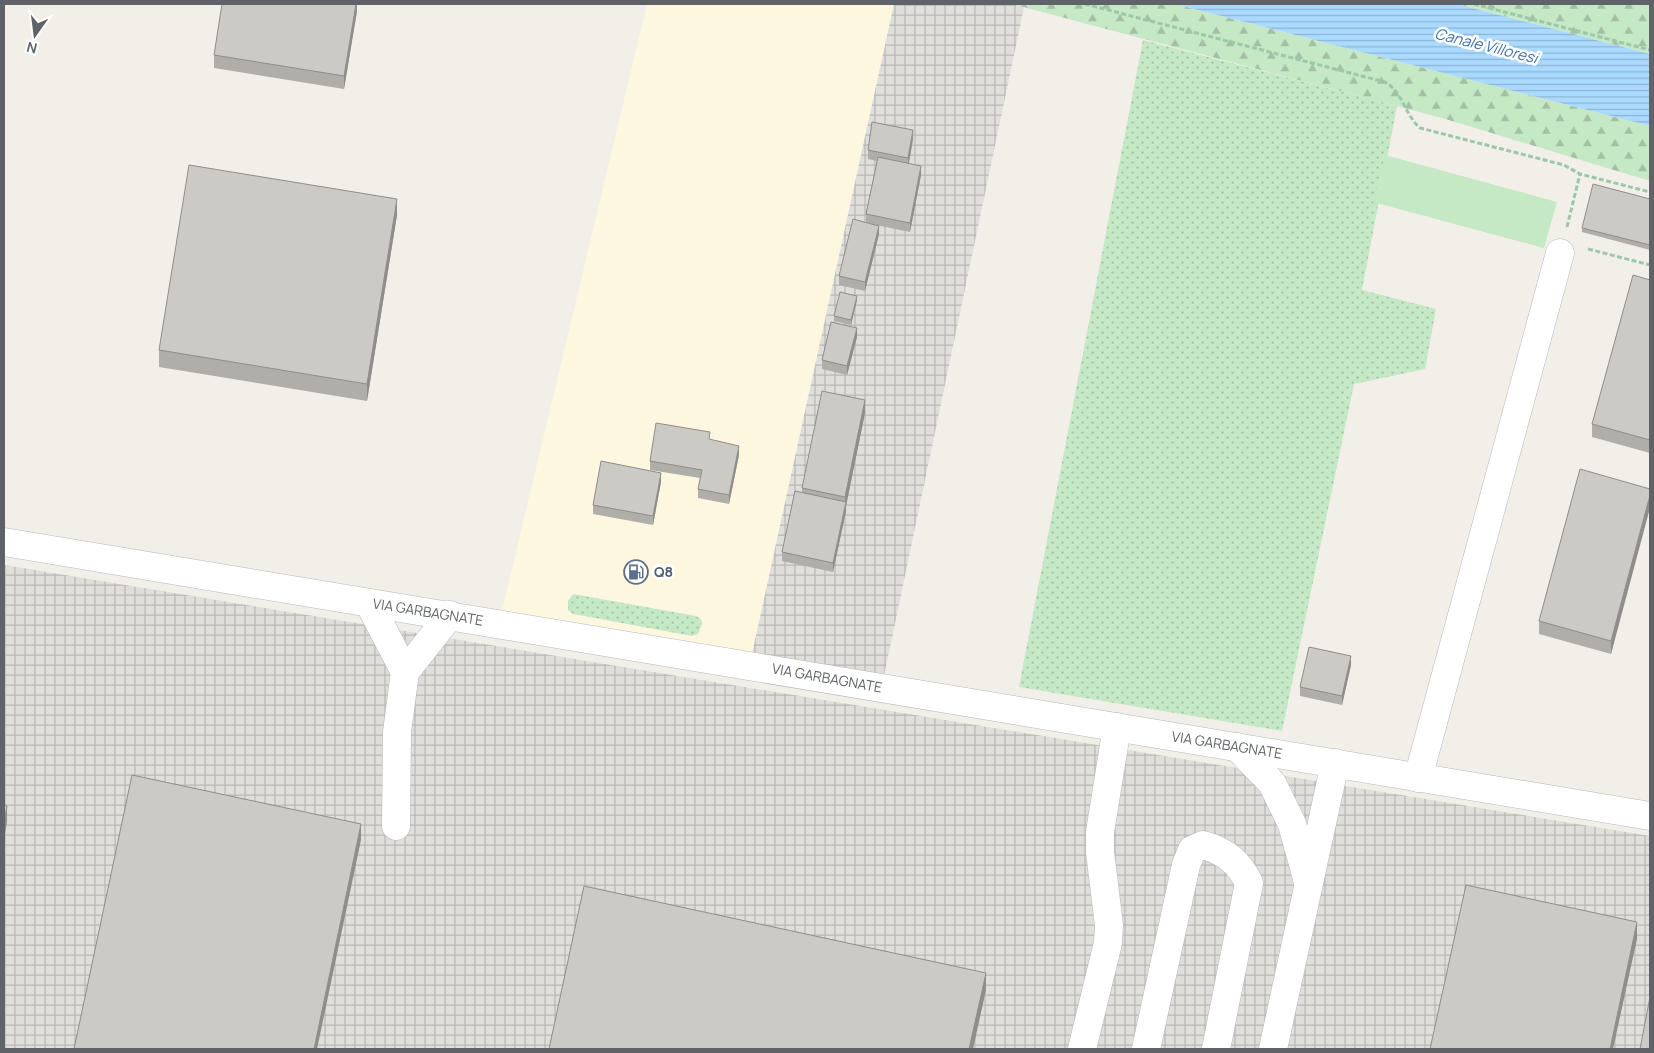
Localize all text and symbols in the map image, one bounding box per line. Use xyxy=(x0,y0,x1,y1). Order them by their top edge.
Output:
north arrow xyxy=(10,10,60,60)
water label: Canale Villoresi xyxy=(1433,23,1542,69)
text: N xyxy=(25,38,39,59)
fuel station icon: Q8 xyxy=(623,559,649,585)
place label: Q8 xyxy=(654,562,673,581)
street label: VIA GARBAGNATE xyxy=(371,593,485,630)
street label: VIA GARBAGNATE xyxy=(770,658,884,697)
street label: VIA GARBAGNATE xyxy=(1170,726,1284,763)

